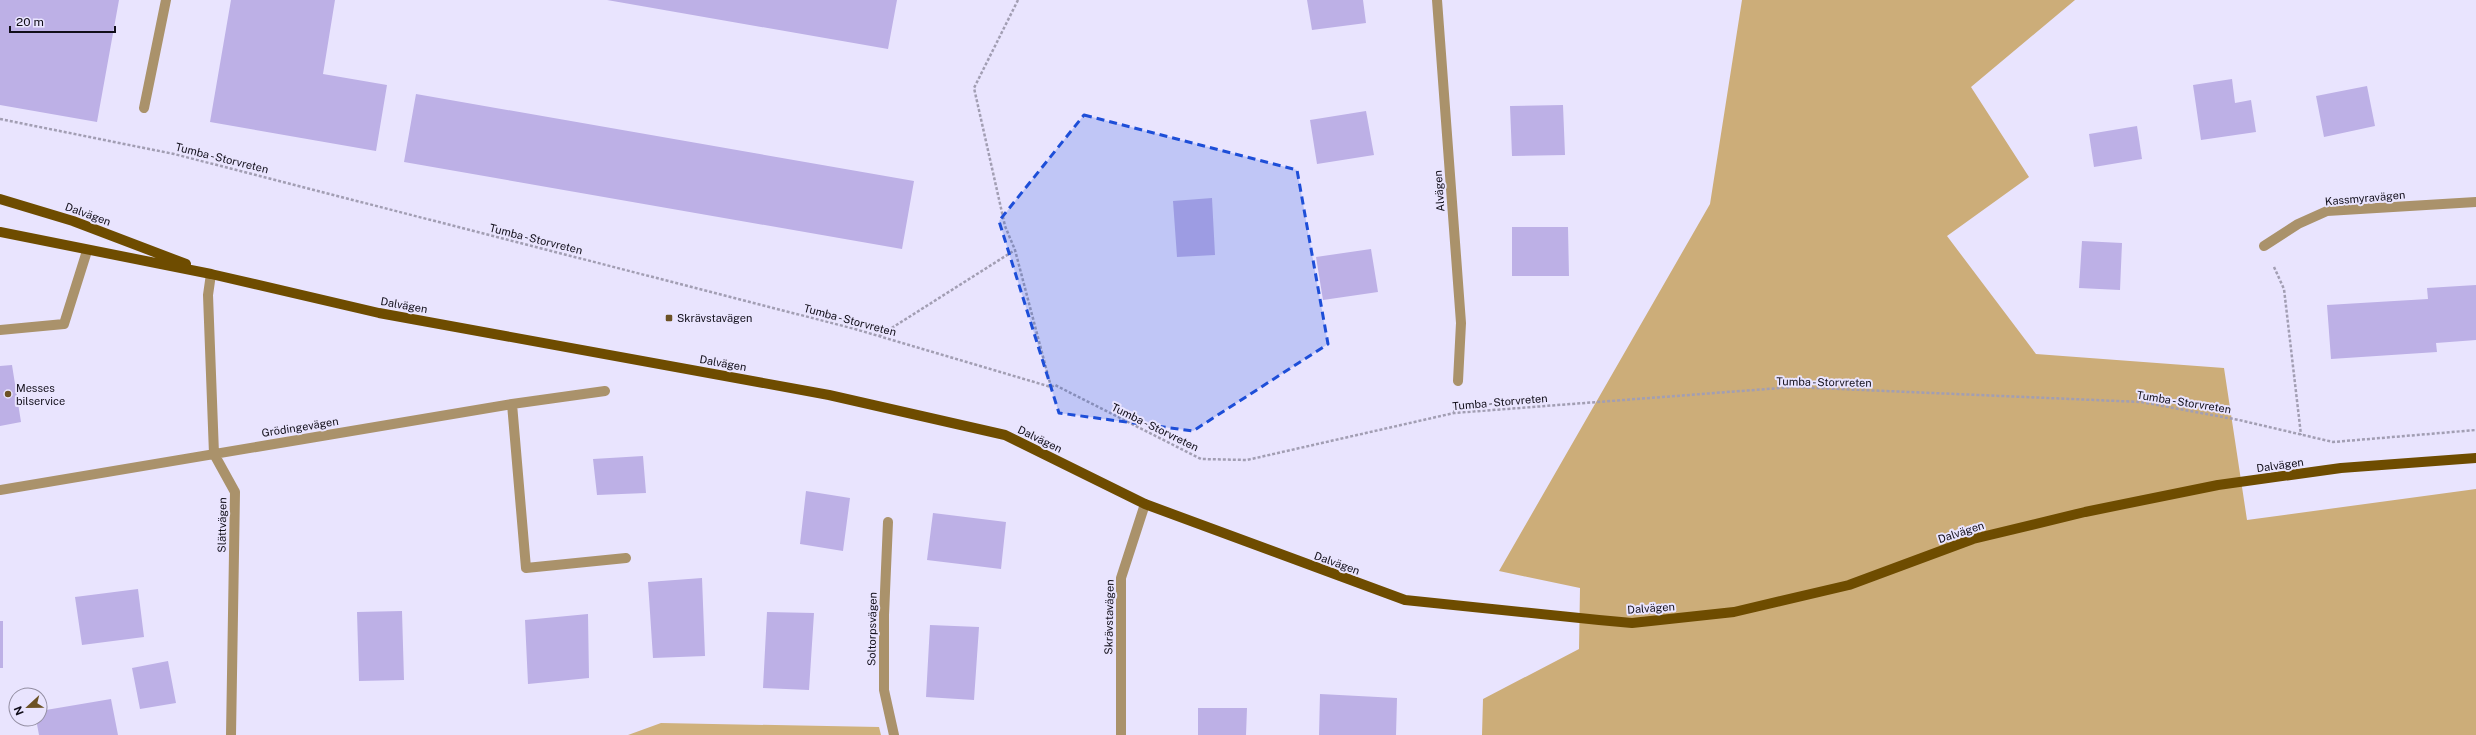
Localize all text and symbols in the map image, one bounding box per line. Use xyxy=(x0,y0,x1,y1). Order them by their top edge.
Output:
scale bar xyxy=(10,8,115,34)
text: 20 m xyxy=(16,15,44,29)
street label: Tumba - Storvreten xyxy=(174,141,270,175)
street label: Alvägen xyxy=(1432,170,1446,212)
street label: Kassmyravägen xyxy=(2324,189,2406,207)
street label: Dalvägen xyxy=(64,200,112,228)
street label: Tumba - Storvreten xyxy=(488,222,584,256)
street label: Dalvägen xyxy=(380,295,428,315)
street label: Tumba - Storvreten xyxy=(802,302,898,338)
place label: Skrävstavägen xyxy=(677,312,752,324)
marker: Skrävstavägen xyxy=(664,313,674,323)
street label: Dalvägen xyxy=(699,353,747,373)
street label: Tumba - Storvreten xyxy=(1776,375,1872,389)
place label: Messes bilservice xyxy=(16,382,65,407)
marker: Messes bilservice xyxy=(3,389,13,399)
street label: Tumba - Storvreten xyxy=(2136,389,2232,415)
street label: Tumba - Storvreten xyxy=(1452,392,1548,412)
street label: Tumba - Storvreten xyxy=(1110,401,1200,453)
street label: Grödingevägen xyxy=(261,415,339,439)
street label: Dalvägen xyxy=(1016,423,1064,455)
street label: Dalvägen xyxy=(2256,456,2304,474)
street label: Slättvägen xyxy=(216,497,228,553)
street label: Dalvägen xyxy=(1937,519,1985,545)
street label: Dalvägen xyxy=(1313,549,1361,577)
street label: Skrävstavägen xyxy=(1102,579,1116,655)
street label: Soltorpsvägen xyxy=(865,592,879,666)
street label: Dalvägen xyxy=(1627,600,1675,616)
north arrow xyxy=(8,687,48,727)
text: N xyxy=(12,705,26,717)

